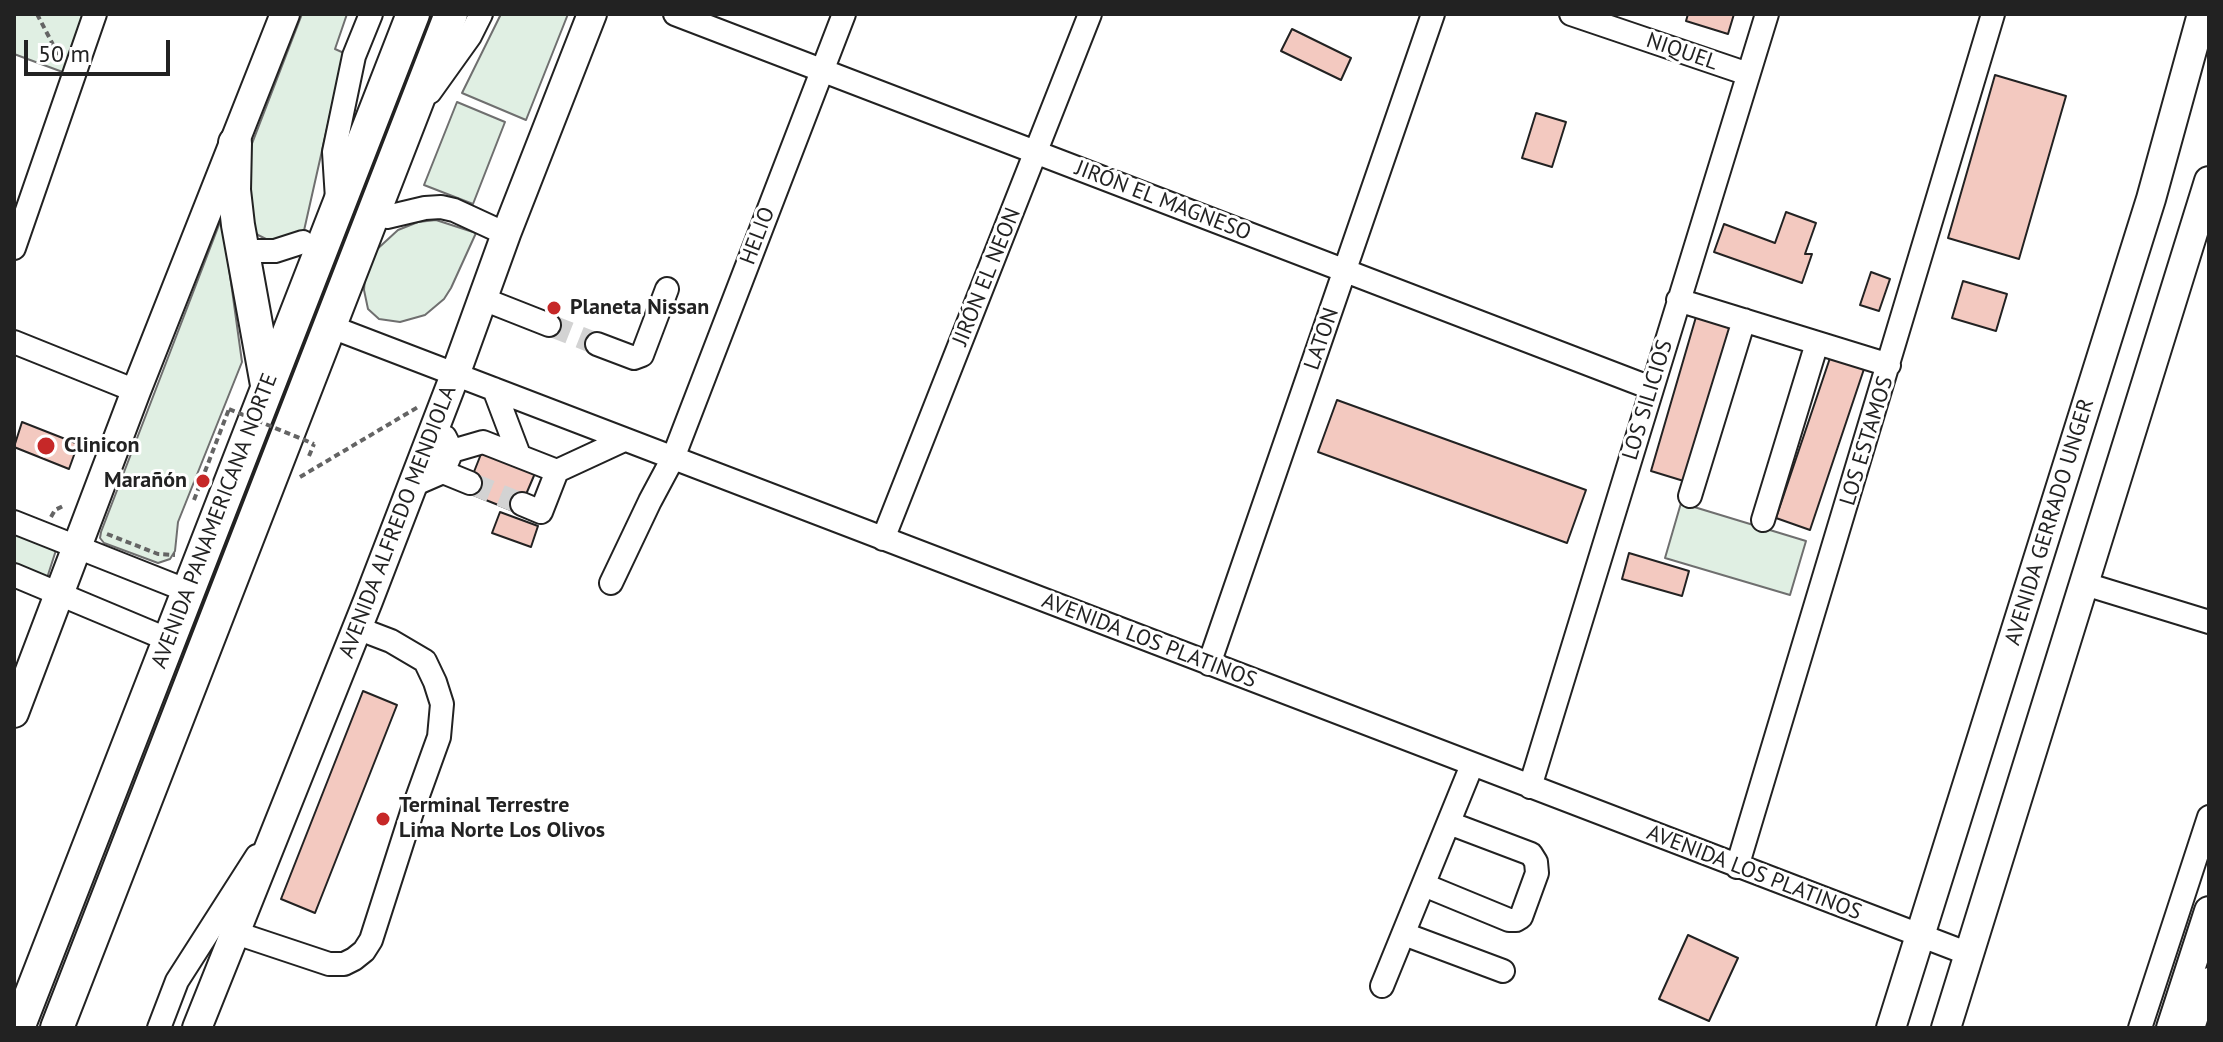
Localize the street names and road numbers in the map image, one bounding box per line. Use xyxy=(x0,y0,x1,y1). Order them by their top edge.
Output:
street label: NIQUEL xyxy=(1643,28,1721,76)
street label: JIRÓN EL MAGNESO xyxy=(1071,155,1255,247)
street label: HELIO xyxy=(735,204,781,268)
street label: JIRÓN EL NEON xyxy=(947,204,1027,350)
street label: LATON xyxy=(1299,304,1345,374)
street label: LOS SILICIOS xyxy=(1617,337,1679,463)
street label: AVENIDA PANAMERICANA NORTE xyxy=(146,370,284,672)
street label: LOS ESTAMOS xyxy=(1835,373,1899,509)
street label: AVENIDA ALFREDO MENDIOLA xyxy=(334,382,462,662)
street label: AVENIDA GERRADO UNGER xyxy=(2000,395,2100,649)
street label: AVENIDA LOS PLATINOS xyxy=(1038,588,1260,694)
street label: AVENIDA LOS PLATINOS xyxy=(1643,820,1865,926)

